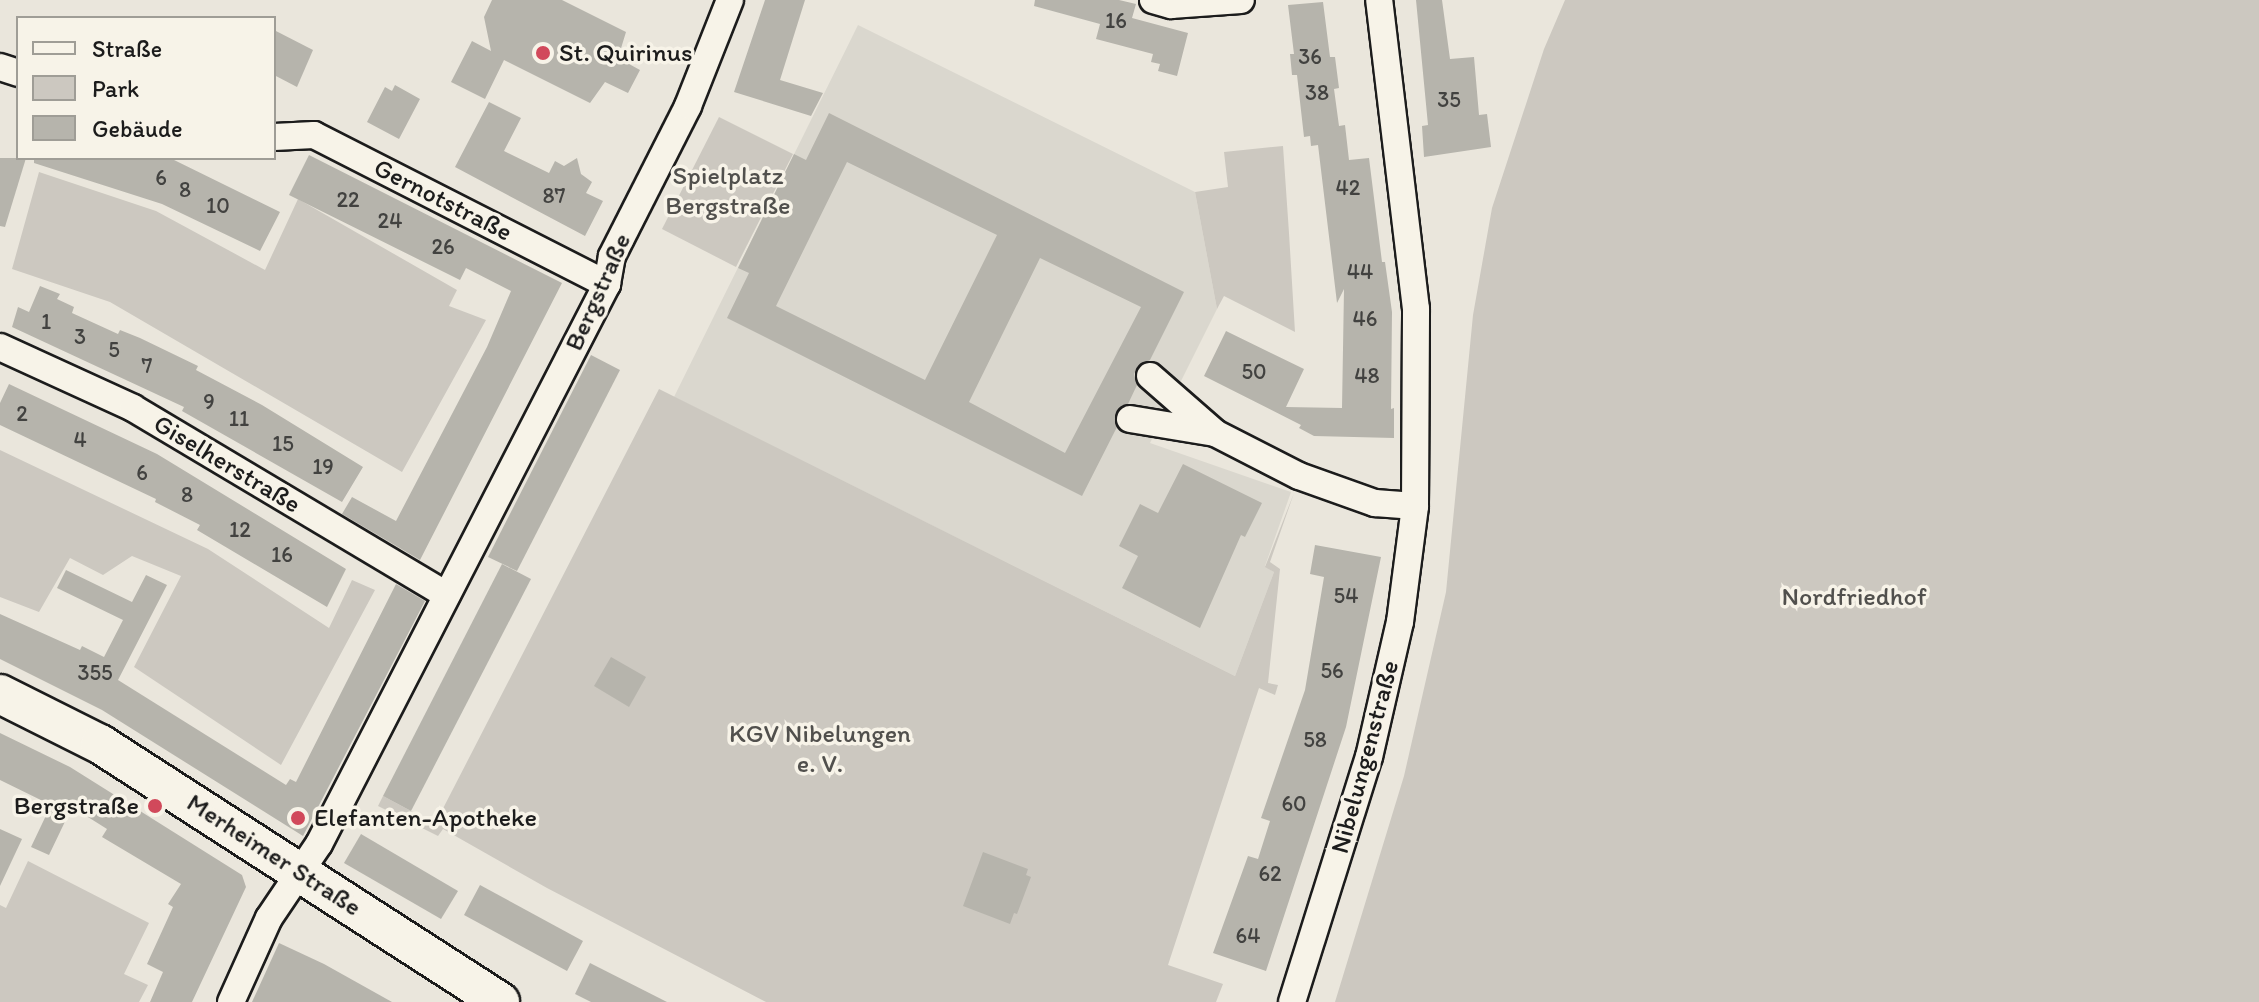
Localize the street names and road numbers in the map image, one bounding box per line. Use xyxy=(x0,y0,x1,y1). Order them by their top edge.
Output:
street label: Gernotstraße xyxy=(369,152,517,248)
street label: Bergstraße xyxy=(558,228,638,356)
street label: Giselherstraße xyxy=(148,408,306,520)
street label: Nibelungenstraße xyxy=(1324,657,1406,857)
street label: Merheimer Straße xyxy=(181,787,367,923)

